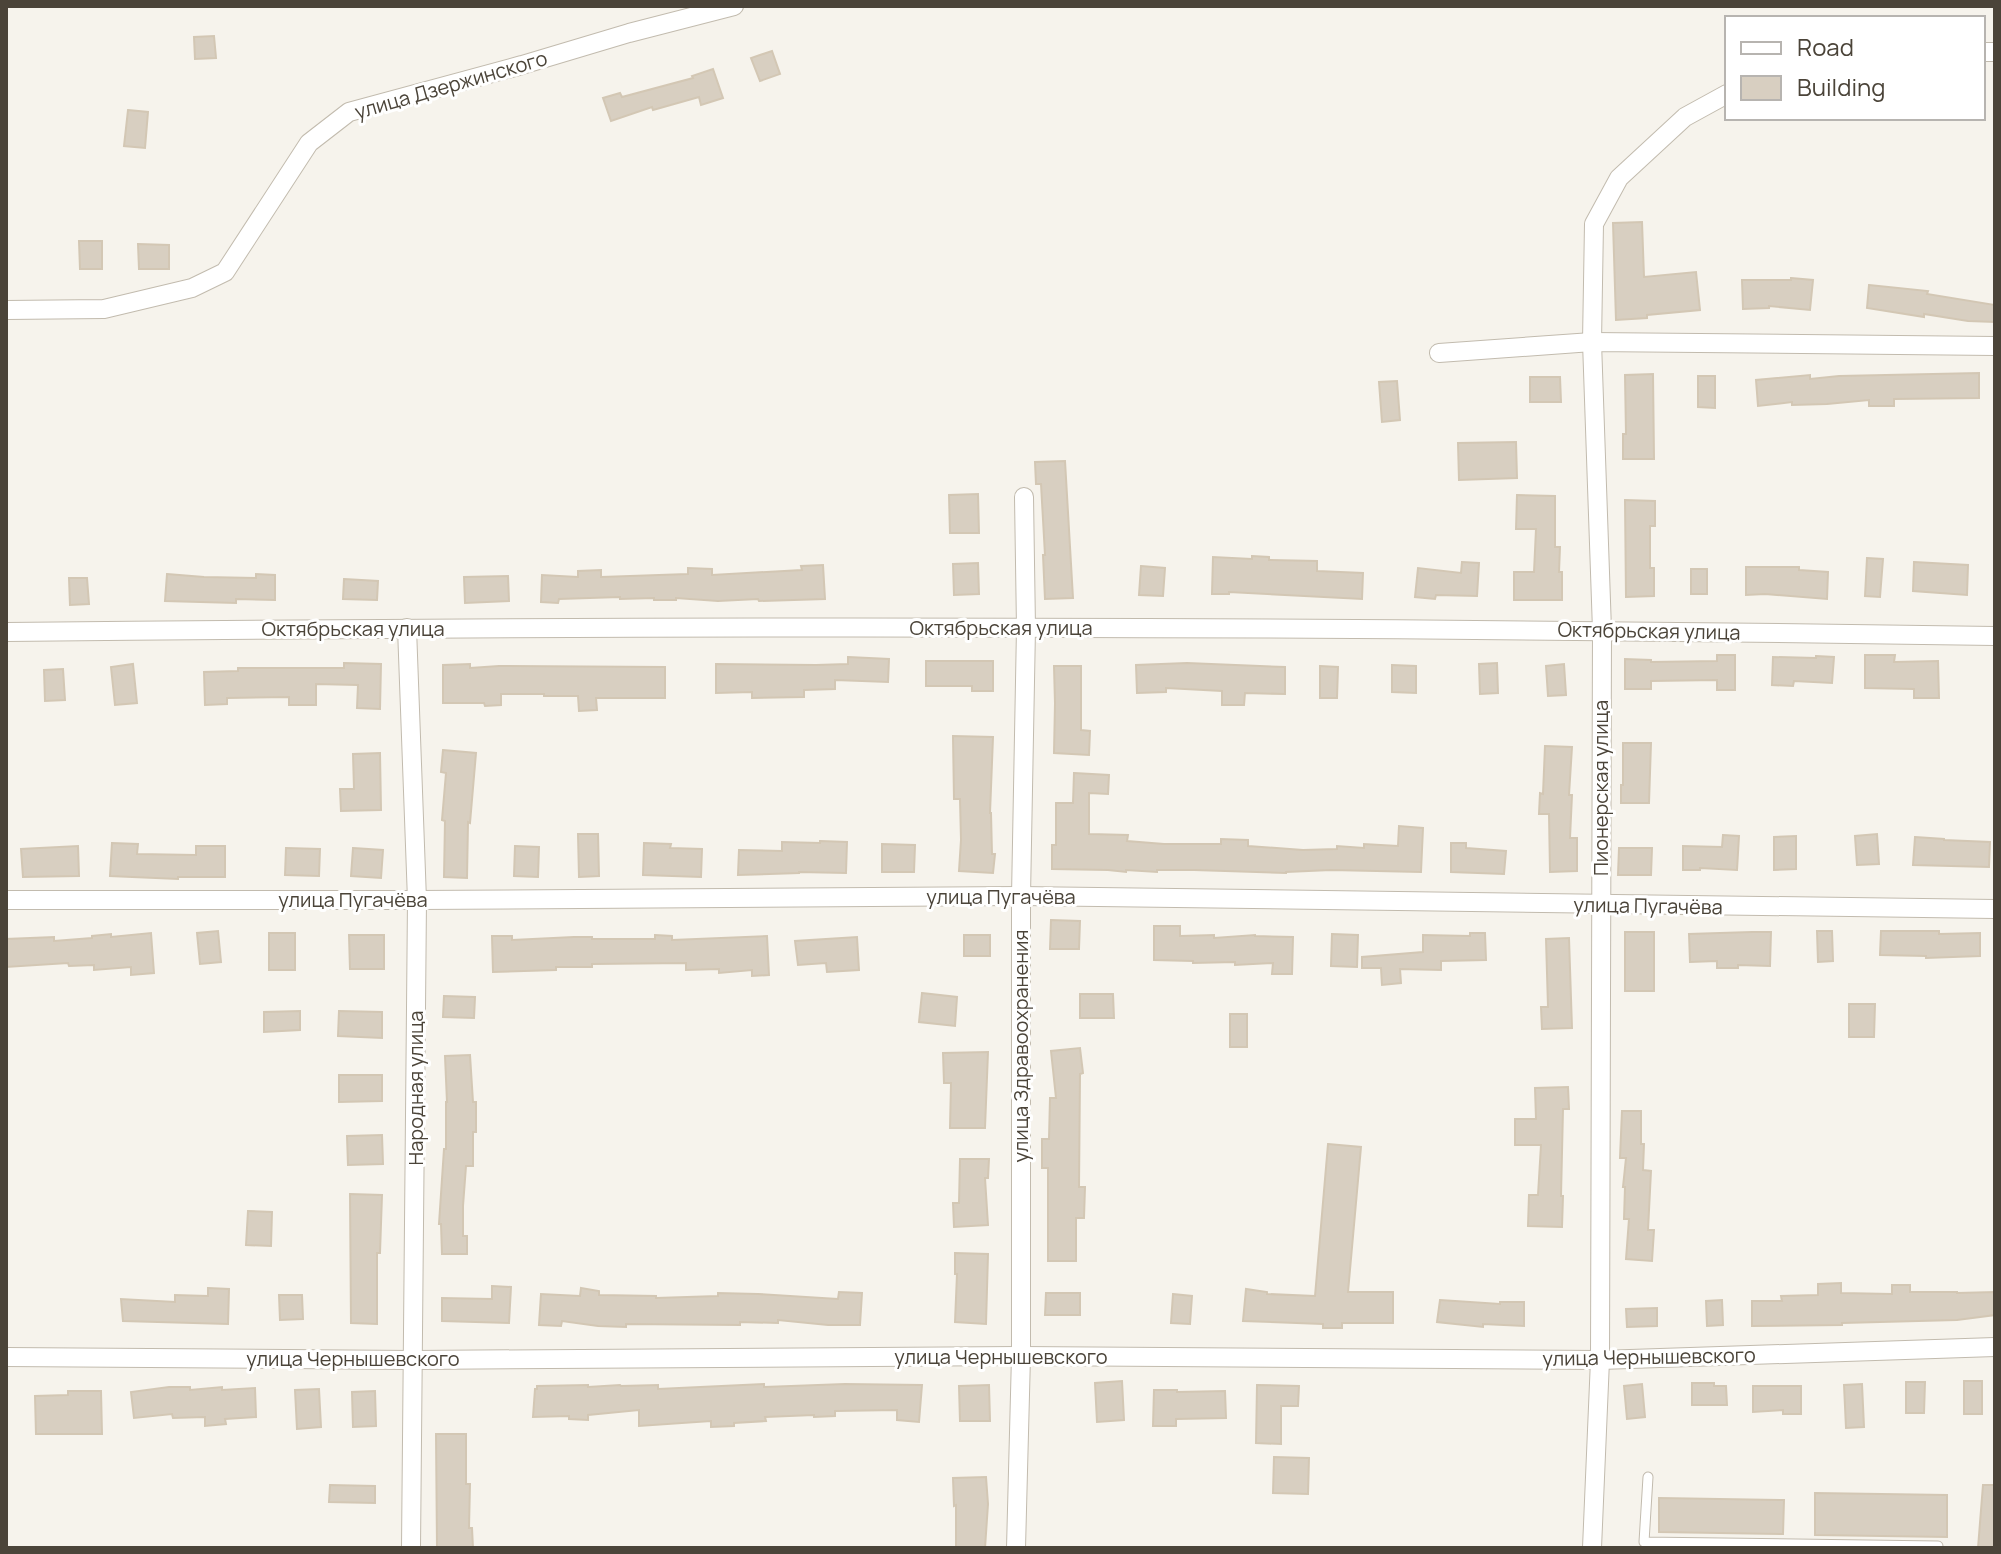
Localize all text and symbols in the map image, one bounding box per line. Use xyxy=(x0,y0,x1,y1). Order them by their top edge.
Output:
legend xyxy=(1725,16,1985,120)
text: Road xyxy=(1797,30,1854,63)
street label: улица Дзержинского xyxy=(351,44,551,125)
text: Building xyxy=(1797,70,1885,103)
street label: Октябрьская улица xyxy=(909,614,1093,641)
street label: Октябрьская улица xyxy=(261,615,445,642)
street label: Октябрьская улица xyxy=(1557,615,1741,646)
street label: Пионерская улица xyxy=(1587,700,1614,876)
street label: улица Пугачёва xyxy=(926,883,1076,910)
street label: улица Пугачёва xyxy=(278,886,428,913)
street label: улица Пугачёва xyxy=(1573,891,1723,920)
street label: улица Здравоохранения xyxy=(1007,930,1034,1162)
street label: Народная улица xyxy=(402,1011,429,1165)
street label: улица Чернышевского xyxy=(1542,1341,1756,1372)
street label: улица Чернышевского xyxy=(894,1343,1108,1370)
street label: улица Чернышевского xyxy=(246,1345,460,1372)

